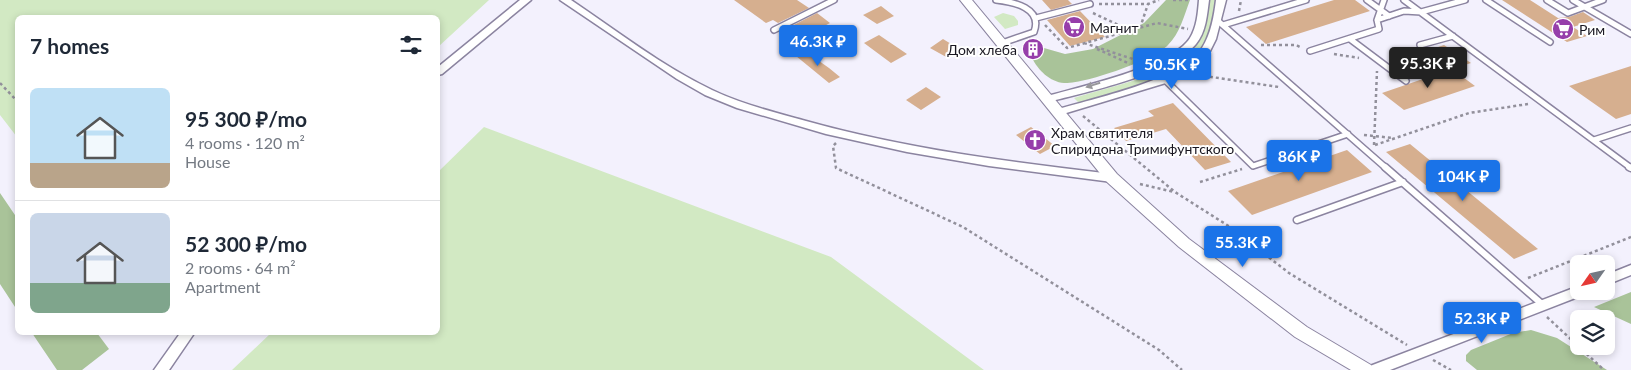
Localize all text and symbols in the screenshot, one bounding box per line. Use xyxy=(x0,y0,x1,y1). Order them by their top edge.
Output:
supermarket icon: Магнит xyxy=(1062,15,1086,39)
supermarket icon: Рим xyxy=(1551,17,1575,41)
place label: Магнит xyxy=(1090,19,1139,36)
place label: Рим xyxy=(1579,21,1605,38)
pin: 46.3K ₽ xyxy=(772,24,864,67)
icon: filters xyxy=(397,31,425,59)
text: 46.3K ₽ xyxy=(790,31,846,50)
text: 7 homes xyxy=(30,33,109,58)
building icon: Дом хлеба xyxy=(1021,37,1045,61)
place label: Дом хлеба xyxy=(947,41,1017,58)
pin: 95.3K ₽ xyxy=(1382,46,1474,89)
pin: 50.5K ₽ xyxy=(1126,48,1218,90)
text: 95.3K ₽ xyxy=(1400,53,1456,72)
text: 50.5K ₽ xyxy=(1144,54,1200,73)
one-way arrow xyxy=(1086,82,1101,89)
text: 95 300 ₽/mo xyxy=(185,106,307,131)
icon: home xyxy=(70,108,130,168)
place label: Храм святителя Спиридона Тримифунтского xyxy=(1051,124,1234,157)
church icon: Храм святителя Спиридона Тримифунтского xyxy=(1023,128,1047,152)
text: 4 rooms · 120 m² xyxy=(185,133,305,152)
pin: 86K ₽ xyxy=(1264,140,1334,182)
text: 86K ₽ xyxy=(1278,146,1320,165)
text: House xyxy=(185,152,230,171)
pin: 104K ₽ xyxy=(1422,160,1504,202)
text: 104K ₽ xyxy=(1437,166,1489,185)
pin: 55.3K ₽ xyxy=(1197,226,1289,268)
text: 52 300 ₽/mo xyxy=(185,231,307,256)
text: 55.3K ₽ xyxy=(1215,232,1271,251)
icon: home xyxy=(70,233,130,293)
north arrow xyxy=(1570,255,1615,300)
map controls xyxy=(1570,255,1615,355)
text: 2 rooms · 64 m² xyxy=(185,258,296,277)
text: Apartment xyxy=(185,277,260,296)
pin: 52.3K ₽ xyxy=(1436,302,1528,344)
text: 52.3K ₽ xyxy=(1454,308,1510,327)
button: layers xyxy=(1570,310,1615,355)

